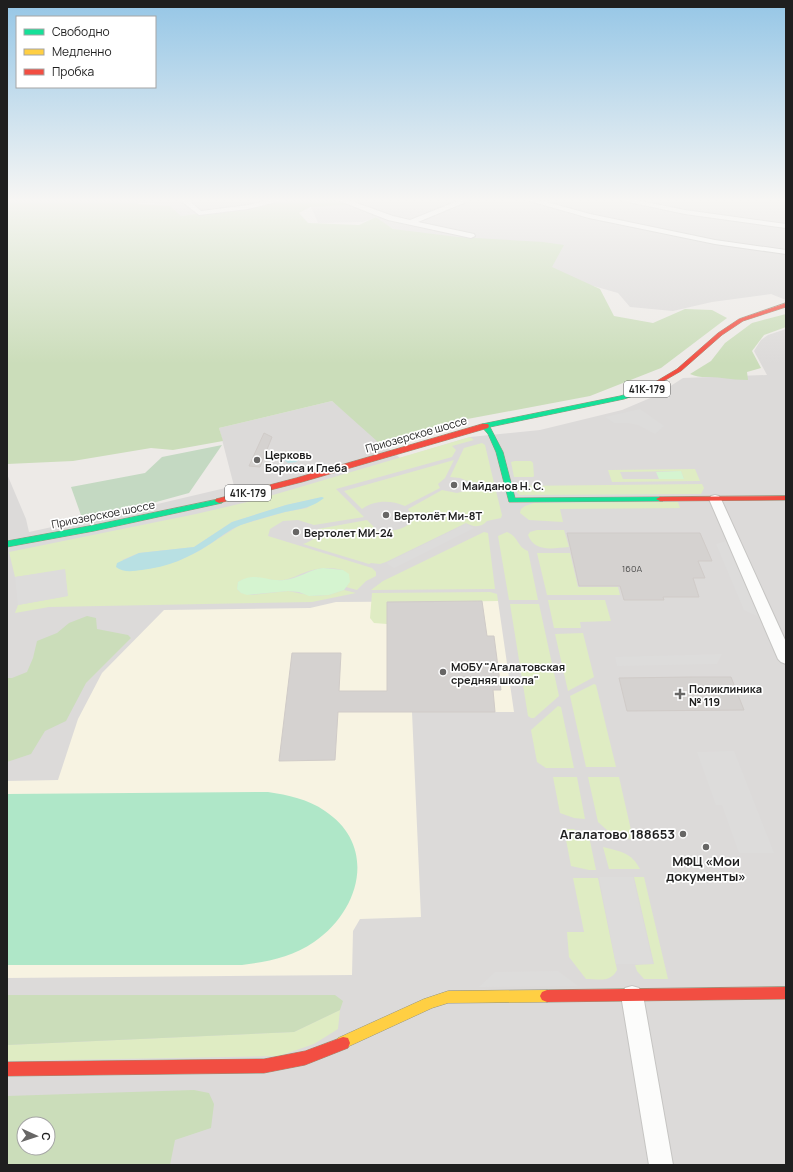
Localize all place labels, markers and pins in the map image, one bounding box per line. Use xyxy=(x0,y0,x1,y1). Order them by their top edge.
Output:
place label: Церковь Бориса и Глеба xyxy=(265,447,347,475)
marker: Церковь Бориса и Глеба xyxy=(252,455,262,465)
place label: Майданов Н. С. xyxy=(462,478,544,493)
marker: Майданов Н. С. xyxy=(449,480,459,490)
place label: Вертолёт Ми-8Т xyxy=(394,508,482,523)
marker: Вертолёт Ми-8Т xyxy=(381,510,391,520)
place label: Вертолет МИ-24 xyxy=(304,525,393,540)
marker: Вертолет МИ-24 xyxy=(291,527,301,537)
place label: МОБУ "Агалатовская средняя школа" xyxy=(451,659,565,687)
marker: МОБУ "Агалатовская средняя школа" xyxy=(438,667,448,677)
place label: Поликлиника № 119 xyxy=(689,681,762,709)
marker: Поликлиника № 119 xyxy=(674,688,686,700)
place label: Агалатово 188653 xyxy=(560,825,675,843)
marker: Агалатово 188653 xyxy=(678,829,688,839)
marker: МФЦ «Мои документы» xyxy=(701,842,711,852)
place label: МФЦ «Мои документы» xyxy=(666,852,746,885)

